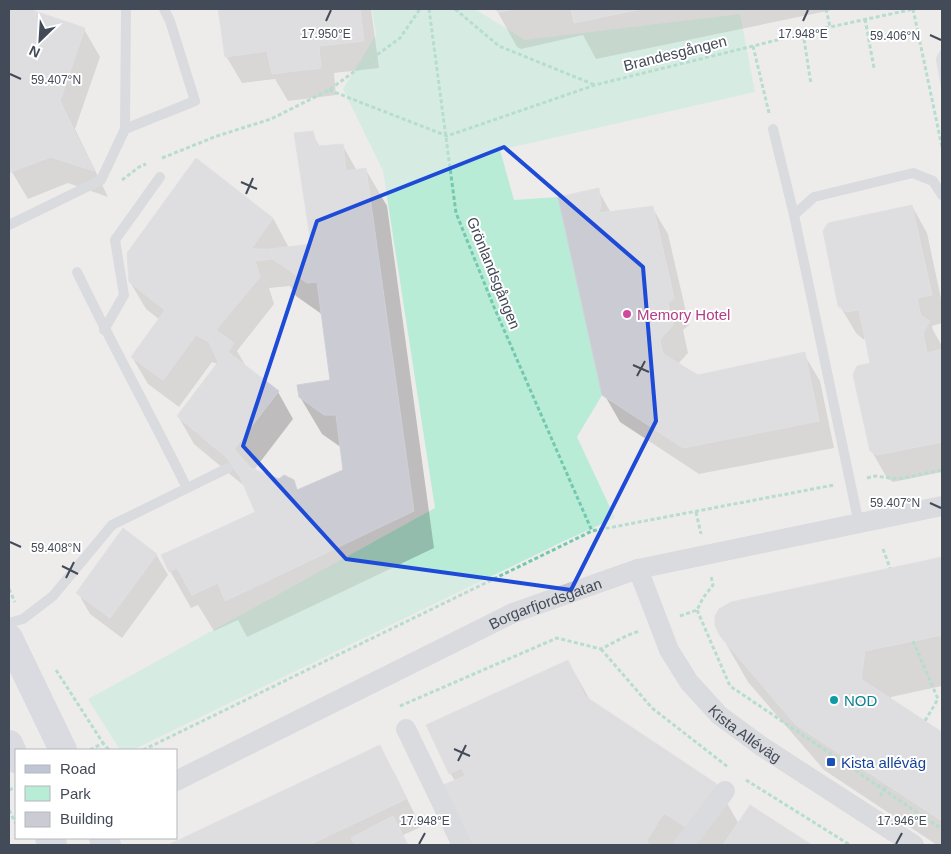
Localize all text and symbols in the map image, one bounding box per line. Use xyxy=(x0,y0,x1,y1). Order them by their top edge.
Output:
north arrow xyxy=(15,15,65,65)
text: 17.950°E xyxy=(301,27,351,41)
text: 17.948°E xyxy=(778,27,828,41)
text: 59.406°N xyxy=(870,29,920,43)
street label: Brandesgången xyxy=(622,32,728,74)
text: N xyxy=(27,42,42,61)
text: 59.407°N xyxy=(31,73,81,87)
street label: Grönlandsgången xyxy=(464,215,524,331)
place label: Memory Hotel xyxy=(637,306,730,323)
marker: Memory Hotel xyxy=(621,308,633,320)
text: 59.407°N xyxy=(870,496,920,510)
text: 59.408°N xyxy=(31,541,81,555)
street label: Borgarfjordsgatan xyxy=(486,574,604,632)
place label: NOD xyxy=(844,692,878,709)
marker: NOD xyxy=(828,694,840,706)
street label: Kista Alléväg xyxy=(705,701,785,765)
legend xyxy=(15,749,178,839)
place label: Kista alléväg xyxy=(841,754,926,771)
marker: Kista alléväg xyxy=(825,756,837,768)
text: Road xyxy=(60,760,96,777)
text: Park xyxy=(60,785,91,802)
text: Building xyxy=(60,810,113,827)
text: 17.948°E xyxy=(400,814,450,828)
text: 17.946°E xyxy=(877,814,927,828)

